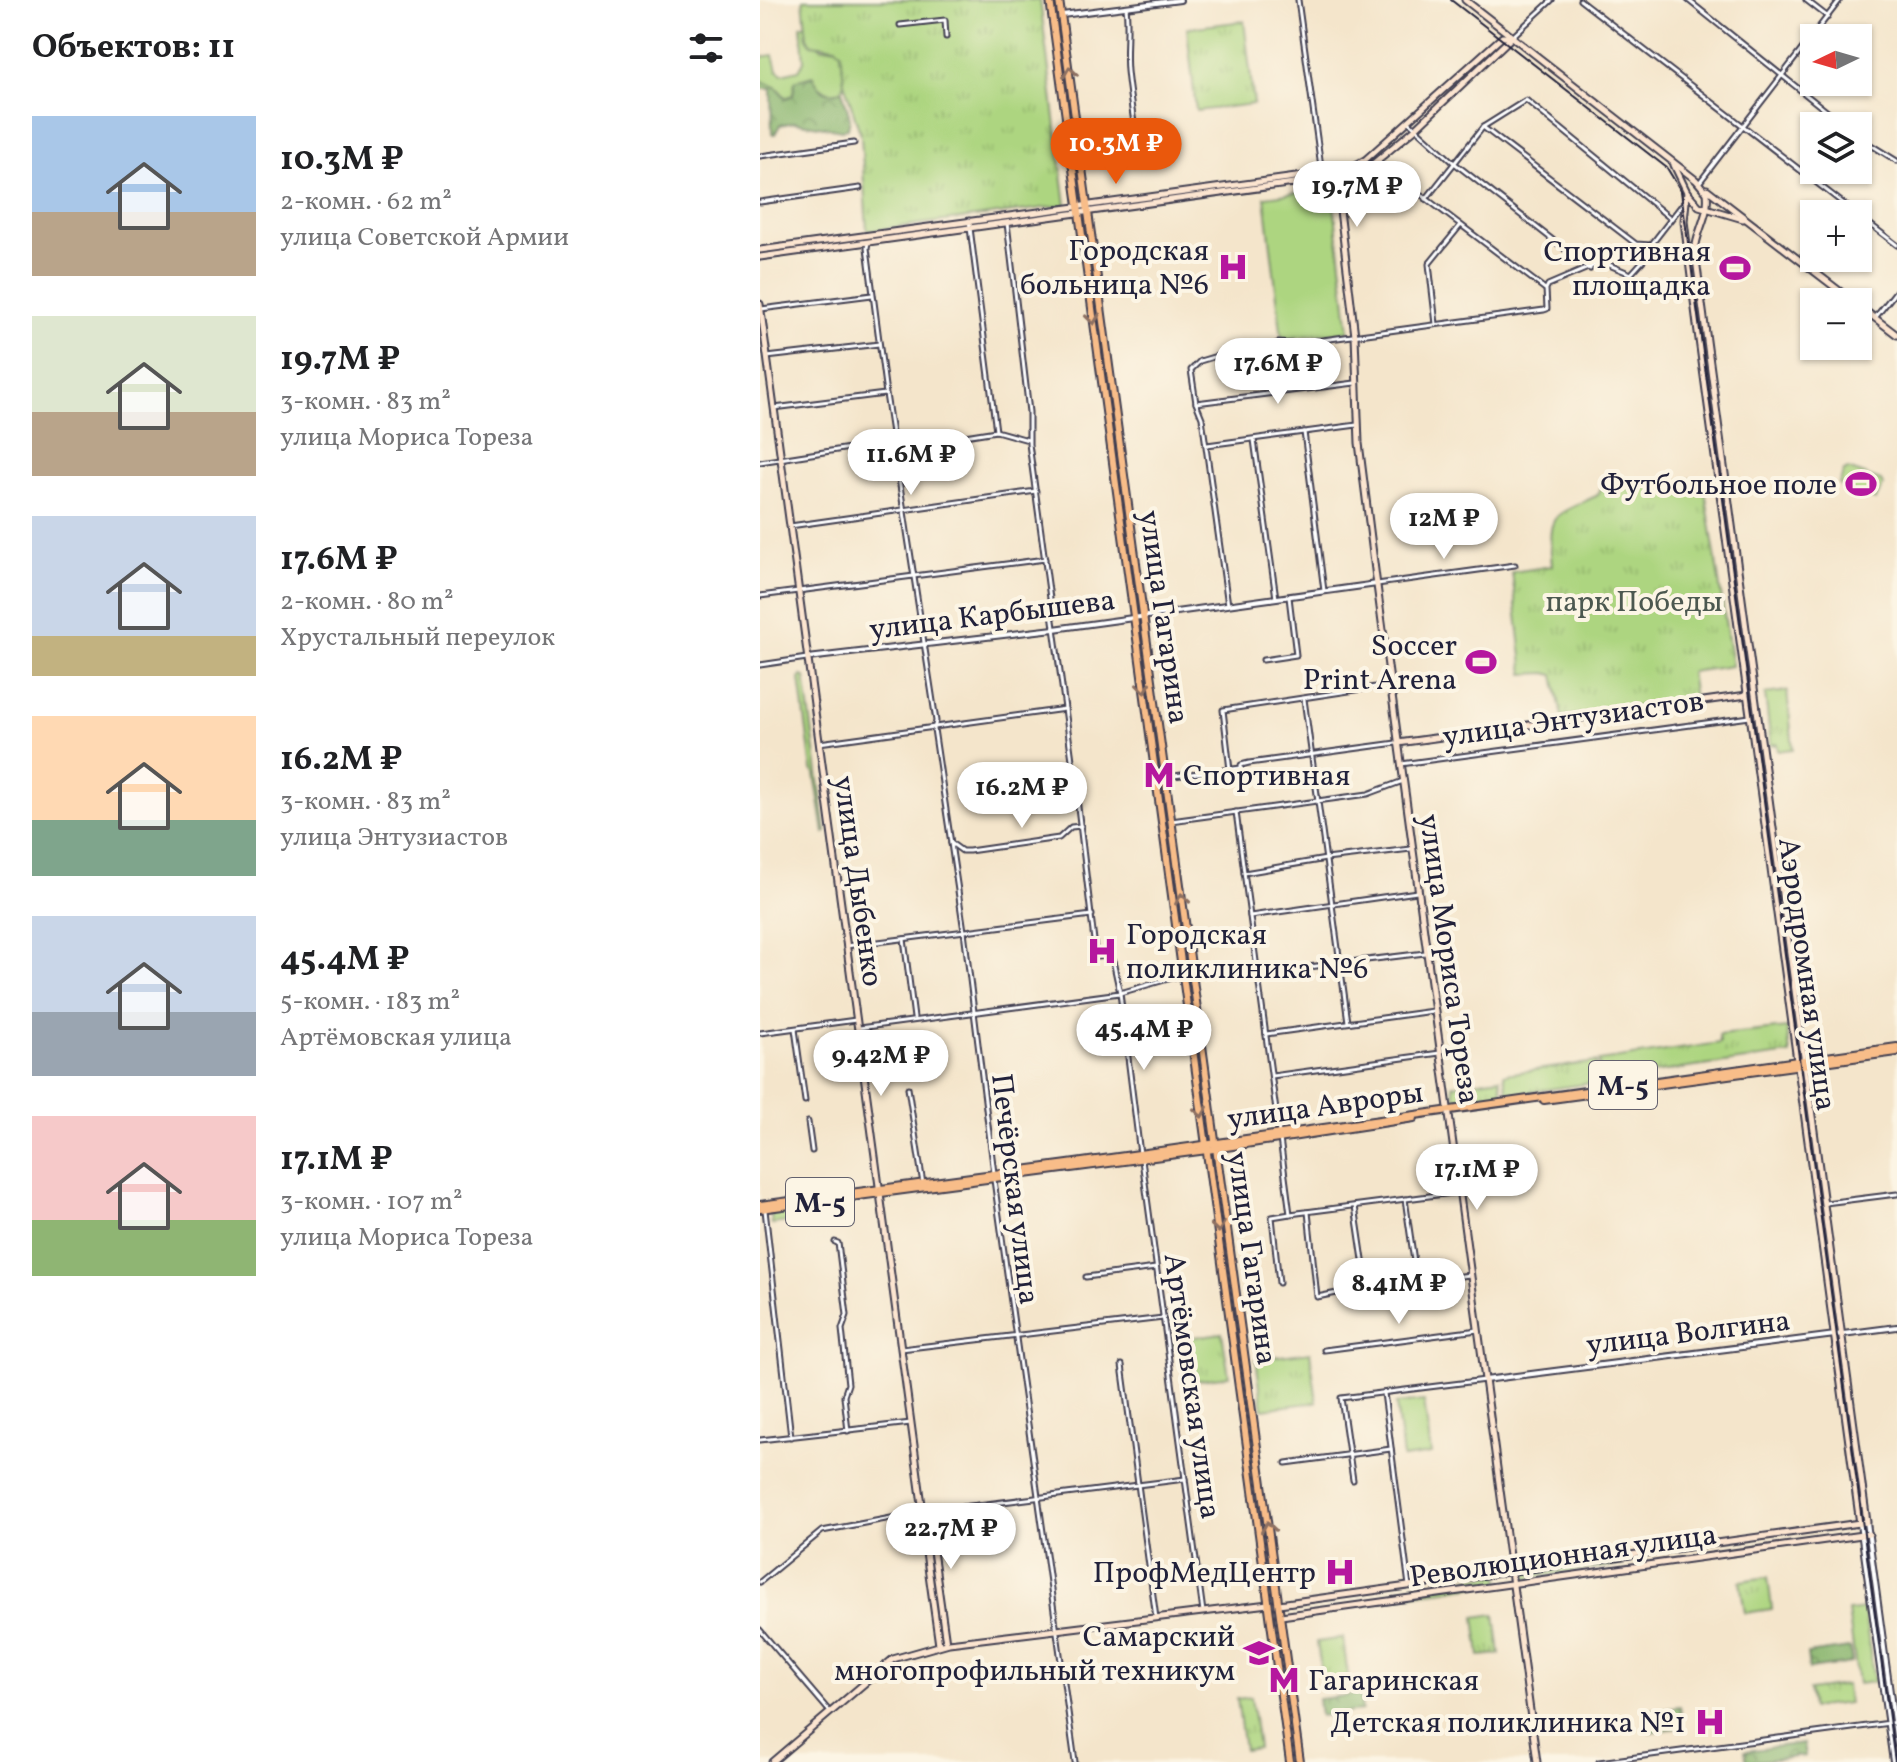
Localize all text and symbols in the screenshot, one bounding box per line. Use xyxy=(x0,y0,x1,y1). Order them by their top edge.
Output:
north arrow xyxy=(1800,24,1872,96)
map controls xyxy=(1800,24,1872,360)
text: Объектов: 11 xyxy=(32,25,235,72)
icon: filters xyxy=(684,26,728,70)
one-way arrow xyxy=(1061,65,1078,78)
button: layers xyxy=(1800,112,1872,184)
pin: 10.3M ₽ xyxy=(1042,118,1190,186)
text: 10.3M ₽ xyxy=(1069,126,1163,162)
text: 10.3M ₽ xyxy=(280,137,404,184)
icon: home xyxy=(96,148,192,244)
pin: 19.7M ₽ xyxy=(1283,161,1431,229)
text: 19.7M ₽ xyxy=(1311,169,1403,205)
text: 2-комн. · 62 m² xyxy=(280,184,452,220)
button: + xyxy=(1800,200,1872,272)
text: улица Советской Армии xyxy=(280,220,569,256)
place label: Городская больница №6 xyxy=(1020,231,1209,307)
place label: Спортивная площадка xyxy=(1544,232,1711,308)
hospital icon: Городская больница №6 xyxy=(1216,250,1250,284)
sports icon: Спортивная площадка xyxy=(1718,251,1752,285)
button: − xyxy=(1800,288,1872,360)
one-way arrow xyxy=(1084,312,1101,326)
text: 19.7M ₽ xyxy=(280,337,400,384)
pin: 17.6M ₽ xyxy=(1204,338,1352,406)
text: 17.6M ₽ xyxy=(1233,346,1323,382)
icon: home xyxy=(96,348,192,444)
text: 3-комн. · 83 m² xyxy=(280,384,451,420)
text: улица Мориса Тореза xyxy=(280,420,533,456)
pin: 11.6M ₽ xyxy=(837,429,985,497)
text: 11.6M ₽ xyxy=(866,437,956,473)
place label: Футбольное поле xyxy=(1600,465,1837,507)
sports icon: Футбольное поле xyxy=(1844,467,1878,501)
pin: 12M ₽ xyxy=(1388,493,1500,561)
text: 12M ₽ xyxy=(1408,501,1480,537)
street label: улица Гагарина xyxy=(1127,508,1199,727)
text: 17.6M ₽ xyxy=(280,537,398,584)
icon: home xyxy=(96,548,192,644)
street label: улица Карбышева xyxy=(867,580,1118,652)
park label: парк Победы xyxy=(1545,582,1723,624)
text: 2-комн. · 80 m² xyxy=(280,584,454,620)
text: Хрустальный переулок xyxy=(280,620,555,656)
place label: Soccer Print Arena xyxy=(1303,626,1457,702)
sports icon: Soccer Print Arena xyxy=(1464,645,1498,679)
one-way arrow xyxy=(1135,681,1152,694)
street label: улица Энтузиастов xyxy=(1440,681,1707,759)
text: 16.2M ₽ xyxy=(280,737,403,784)
icon: home xyxy=(96,748,192,844)
place label: Спортивная xyxy=(1183,756,1350,798)
metro station icon: Спортивная xyxy=(1142,758,1176,792)
pin: 16.2M ₽ xyxy=(948,762,1096,830)
text: 16.2M ₽ xyxy=(975,770,1069,806)
street label: улица Дыбенко xyxy=(821,773,893,989)
text: 3-комн. · 83 m² xyxy=(280,784,451,820)
street label: улица Мориса Тореза xyxy=(1407,812,1489,1107)
text: улица Энтузиастов xyxy=(280,820,508,856)
street label: Аэродромная улица xyxy=(1766,835,1846,1114)
one-way arrow xyxy=(1174,892,1191,906)
place label: Городская поликлиника №6 xyxy=(1126,915,1368,991)
hospital icon: Городская поликлиника №6 xyxy=(1085,934,1119,968)
text: 45.4M ₽ xyxy=(280,937,410,984)
icon: home xyxy=(96,948,192,1044)
text: 5-комн. · 183 m² xyxy=(280,984,460,1020)
pin: 45.4M ₽ xyxy=(1070,1004,1218,1072)
text: 45.4M ₽ xyxy=(1094,1012,1194,1048)
text: Артёмовская улица xyxy=(280,1020,512,1056)
pin: 9.42M ₽ xyxy=(807,1030,955,1098)
text: 9.42M ₽ xyxy=(831,1038,931,1074)
road number: М-5 xyxy=(1589,1061,1657,1109)
street label: Печёрская улица xyxy=(979,1071,1049,1307)
street label: улица Авроры xyxy=(1225,1072,1426,1142)
one-way arrow xyxy=(1192,1105,1209,1118)
text: 17.1M ₽ xyxy=(280,1137,393,1184)
pin: 17.1M ₽ xyxy=(1403,1144,1551,1212)
icon: home xyxy=(96,1148,192,1244)
street label: улица Гагарина xyxy=(1215,1149,1287,1368)
text: 17.1M ₽ xyxy=(1434,1152,1520,1188)
road number: М-5 xyxy=(786,1178,854,1226)
text: 3-комн. · 107 m² xyxy=(280,1184,463,1220)
text: улица Мориса Тореза xyxy=(280,1220,533,1256)
one-way arrow xyxy=(1209,1221,1226,1234)
street label: Артёмовская улица xyxy=(1152,1251,1230,1522)
pin: 8.41M ₽ xyxy=(1325,1258,1473,1326)
text: 8.41M ₽ xyxy=(1351,1266,1447,1302)
street label: улица Волгина xyxy=(1584,1301,1793,1367)
pin: 22.7M ₽ xyxy=(877,1503,1025,1571)
text: 22.7M ₽ xyxy=(904,1511,998,1547)
street label: Революционная улица xyxy=(1407,1515,1720,1599)
one-way arrow xyxy=(1260,1520,1277,1533)
place label: ПрофМедЦентр xyxy=(1093,1553,1316,1595)
hospital icon: ПрофМедЦентр xyxy=(1323,1555,1357,1589)
place label: Самарский многопрофильный техникум xyxy=(834,1617,1235,1693)
school or university icon: Самарский многопрофильный техникум xyxy=(1242,1636,1276,1670)
place label: Гагаринская xyxy=(1308,1661,1479,1703)
metro station icon: Гагаринская xyxy=(1267,1663,1301,1697)
place label: Детская поликлиника №1 xyxy=(1330,1703,1686,1745)
hospital icon: Детская поликлиника №1 xyxy=(1693,1705,1727,1739)

